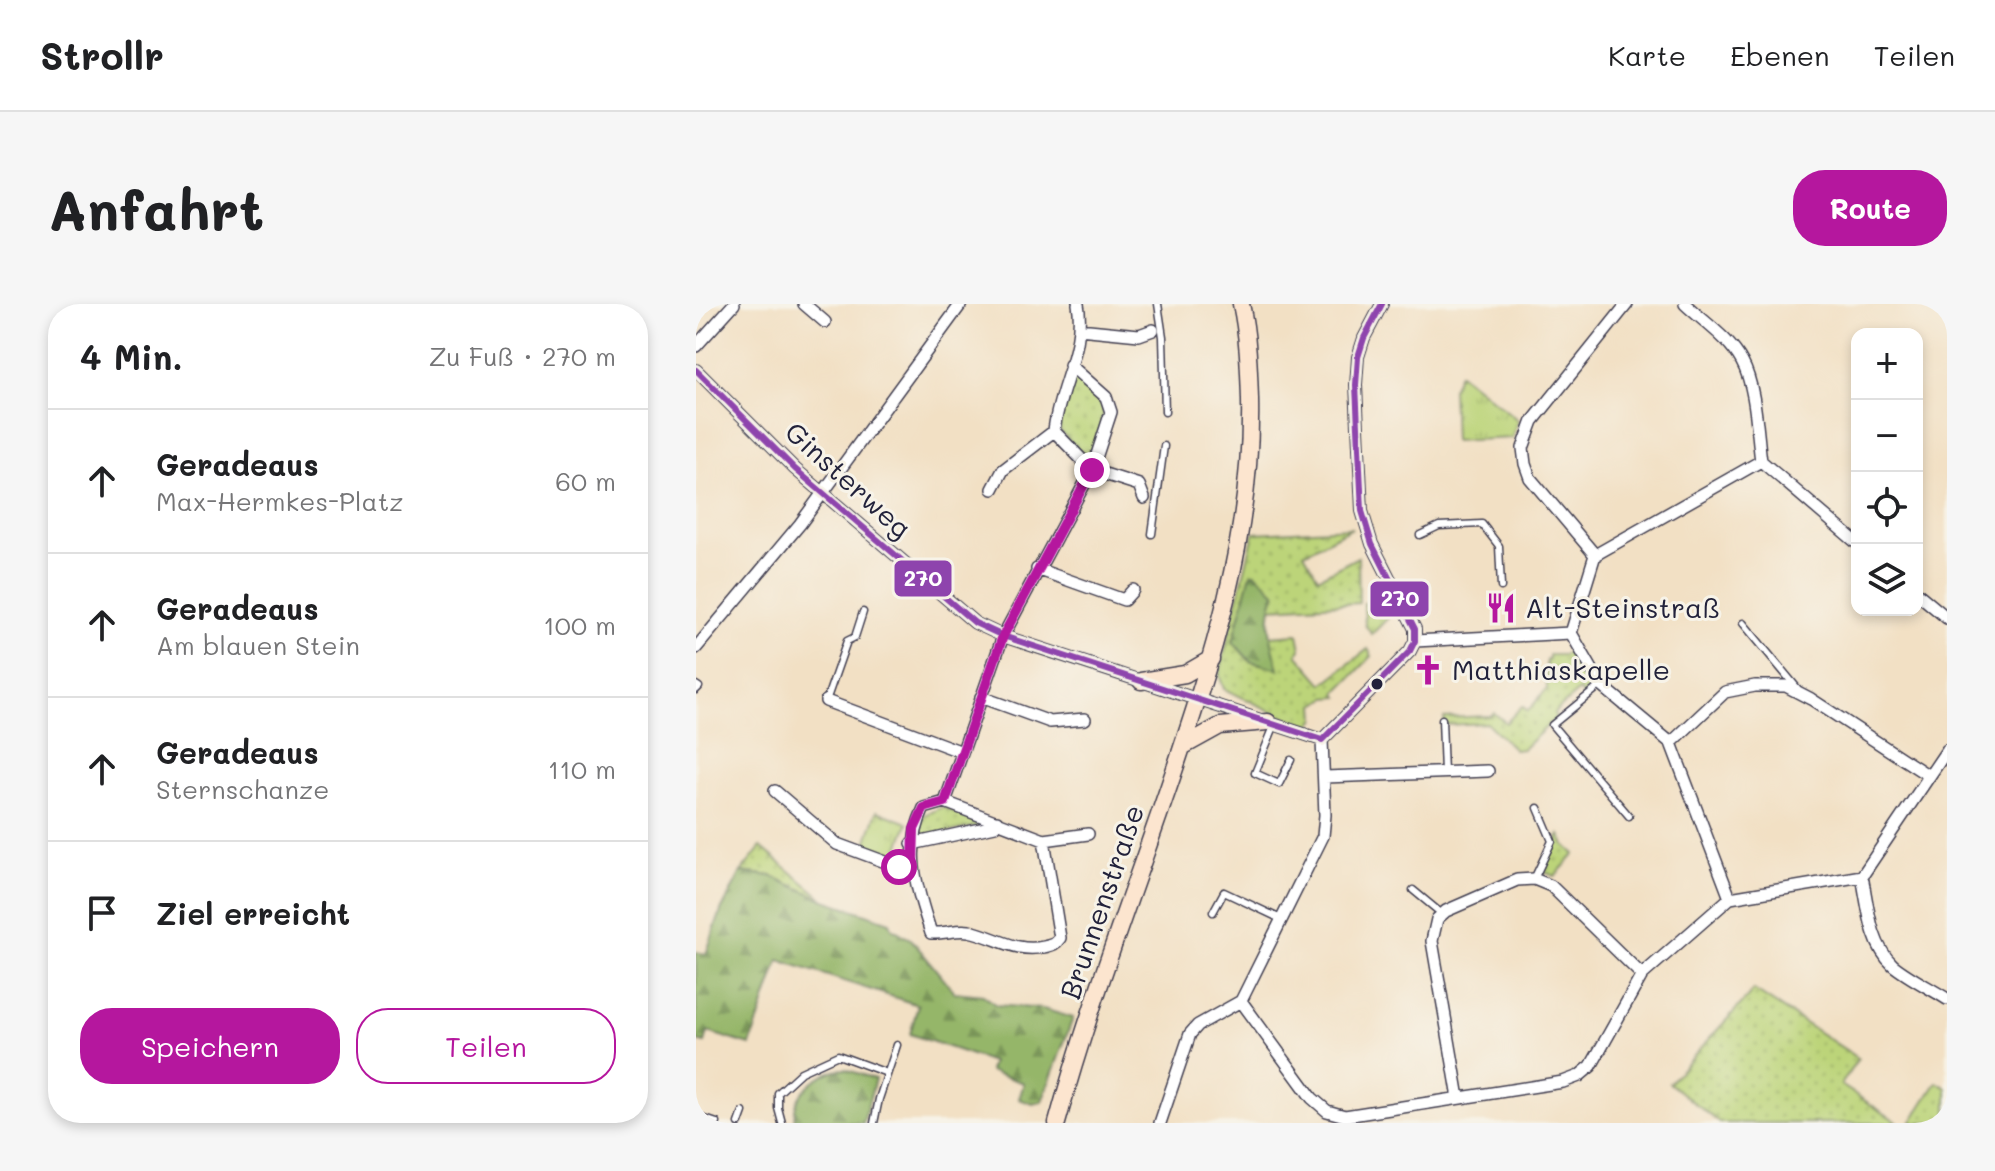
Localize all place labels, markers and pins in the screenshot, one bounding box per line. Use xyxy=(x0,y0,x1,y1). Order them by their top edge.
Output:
place label: Alt-Steinstraß xyxy=(1525,589,1720,625)
restaurant icon: Alt-Steinstraß xyxy=(1484,591,1518,625)
place label: Matthiaskapelle xyxy=(1452,651,1670,687)
church icon: Matthiaskapelle xyxy=(1411,653,1445,687)
unlabelled marker xyxy=(1369,676,1385,692)

